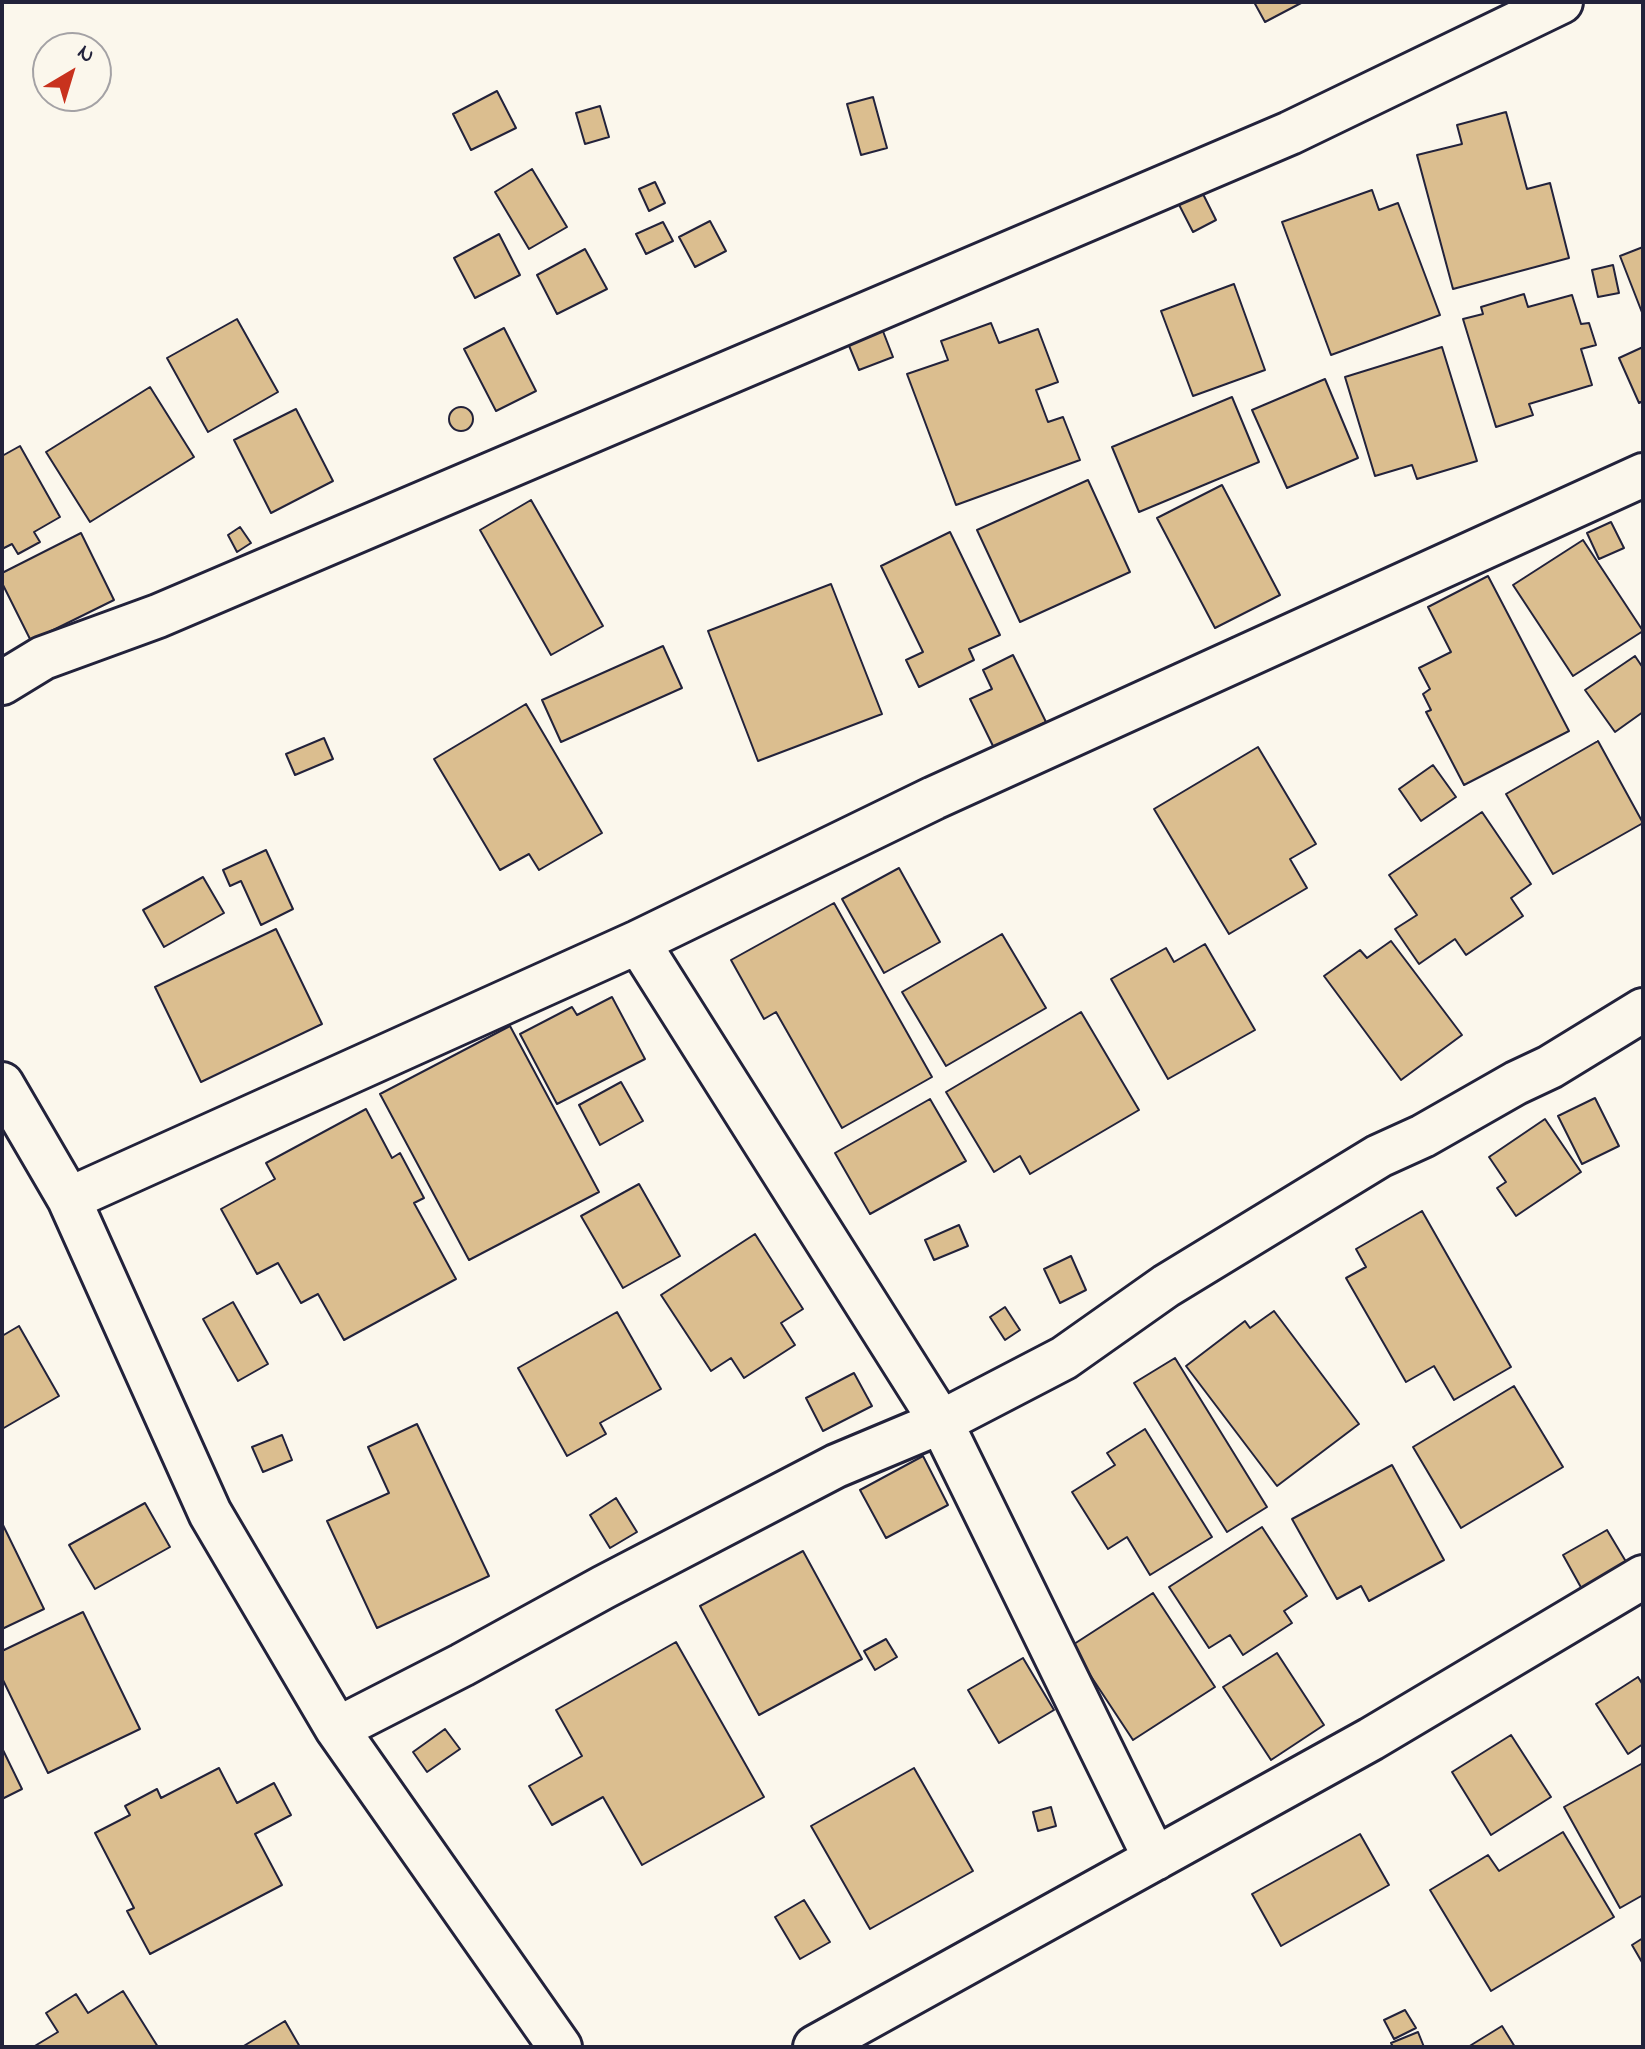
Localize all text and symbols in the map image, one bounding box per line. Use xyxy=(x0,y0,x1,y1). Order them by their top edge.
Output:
north arrow xyxy=(32,32,112,112)
text: N xyxy=(70,37,101,72)

